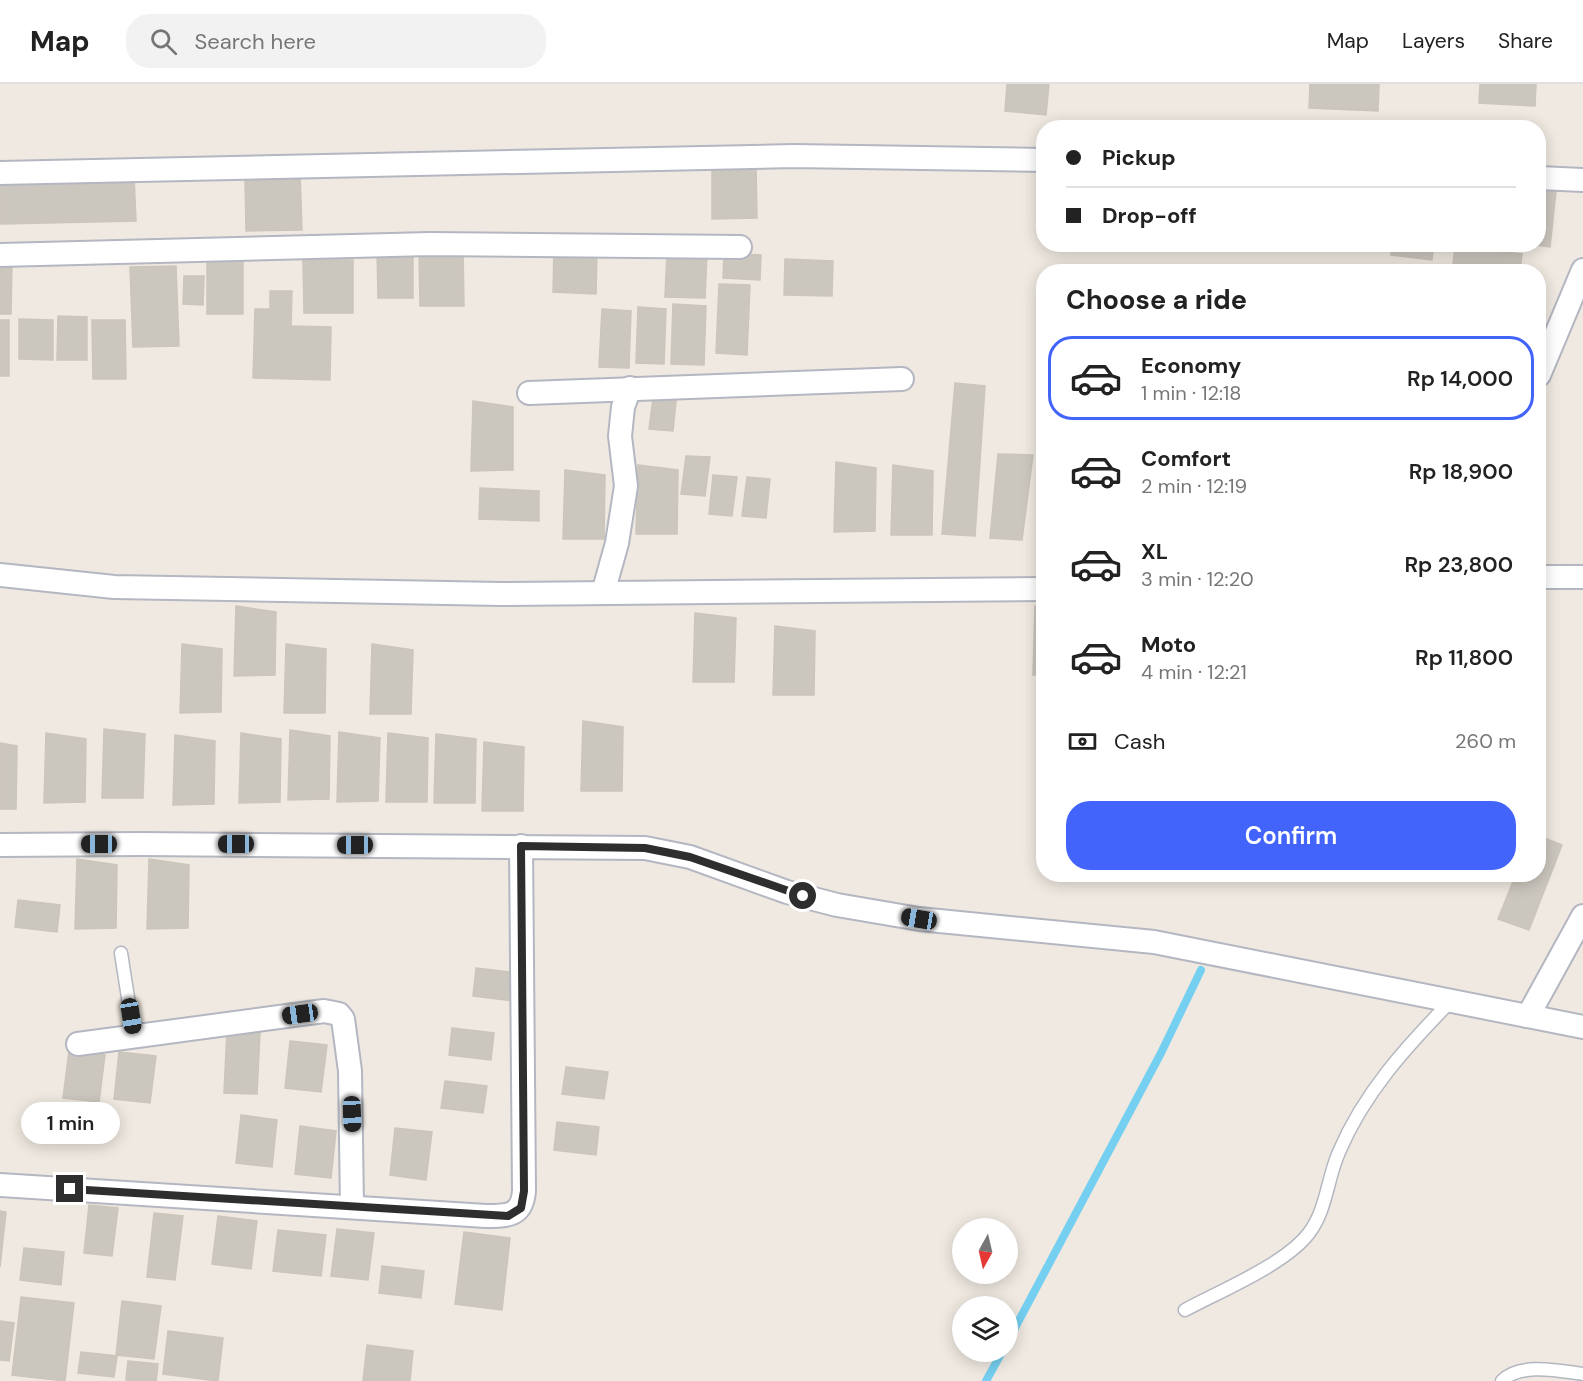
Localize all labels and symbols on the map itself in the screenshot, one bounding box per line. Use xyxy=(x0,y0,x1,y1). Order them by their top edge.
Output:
car xyxy=(81,835,117,853)
car xyxy=(218,835,254,853)
car xyxy=(337,836,373,854)
route start xyxy=(789,882,816,909)
car xyxy=(900,907,938,931)
car xyxy=(119,997,143,1035)
car xyxy=(281,1003,319,1025)
car xyxy=(342,1096,362,1132)
callout: 1 min xyxy=(20,1102,119,1144)
route end xyxy=(56,1175,83,1202)
north arrow xyxy=(952,1218,1018,1284)

